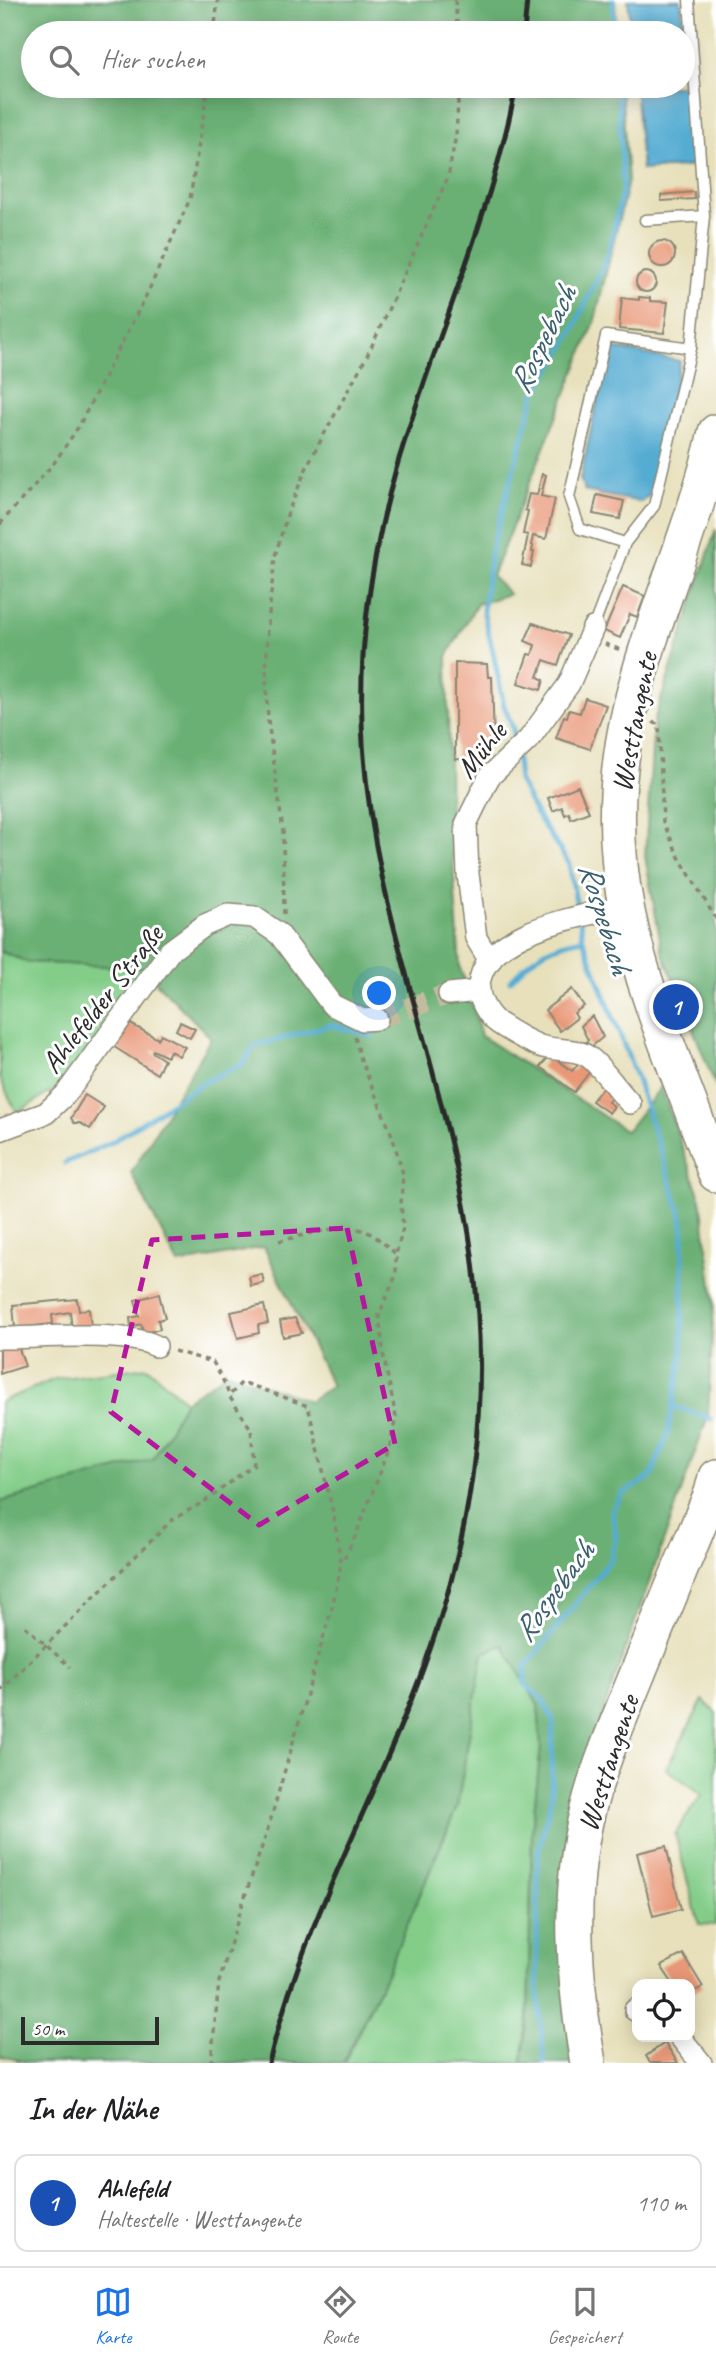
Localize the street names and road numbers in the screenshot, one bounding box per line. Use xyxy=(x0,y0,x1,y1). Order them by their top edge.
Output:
street label: Westtangente xyxy=(602,647,667,795)
street label: Mühle xyxy=(447,712,517,786)
street label: Ahlefelder Straße xyxy=(32,916,173,1081)
street label: Westtangente xyxy=(568,1688,649,1836)

